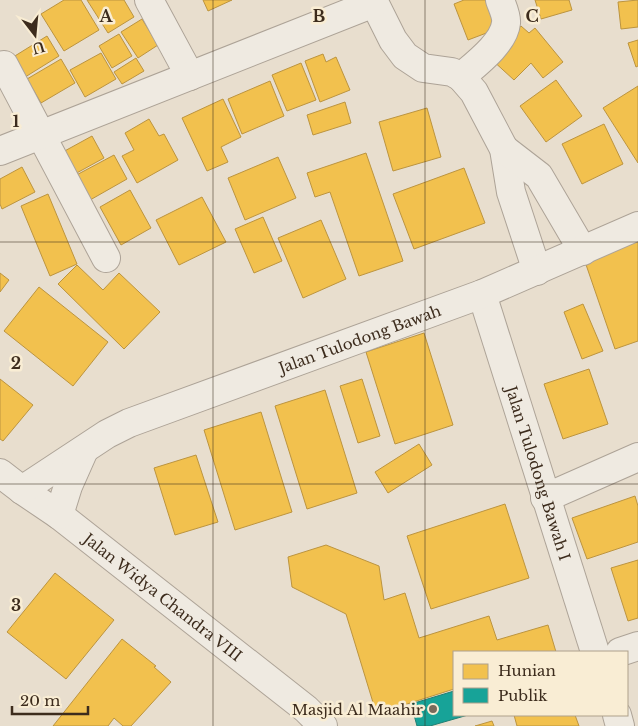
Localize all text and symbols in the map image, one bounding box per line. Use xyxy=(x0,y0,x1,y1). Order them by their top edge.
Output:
text: A xyxy=(99,6,114,26)
text: B xyxy=(313,6,326,26)
text: C xyxy=(525,6,539,26)
north arrow xyxy=(10,10,60,60)
text: U xyxy=(30,37,47,58)
text: 1 xyxy=(13,111,20,131)
street label: Jalan Tulodong Bawah xyxy=(274,300,443,378)
text: 2 xyxy=(11,353,21,373)
street label: Jalan Tulodong Bawah I xyxy=(502,382,575,563)
street label: Jalan Widya Chandra VIII xyxy=(79,528,246,665)
text: 3 xyxy=(11,595,21,615)
legend xyxy=(453,651,628,716)
text: Hunian xyxy=(498,661,556,680)
scale bar xyxy=(12,684,89,716)
text: Publik xyxy=(498,686,548,705)
text: 20 m xyxy=(20,691,60,710)
place label: Masjid Al Maahir xyxy=(292,700,424,719)
marker: Masjid Al Maahir xyxy=(427,703,439,715)

